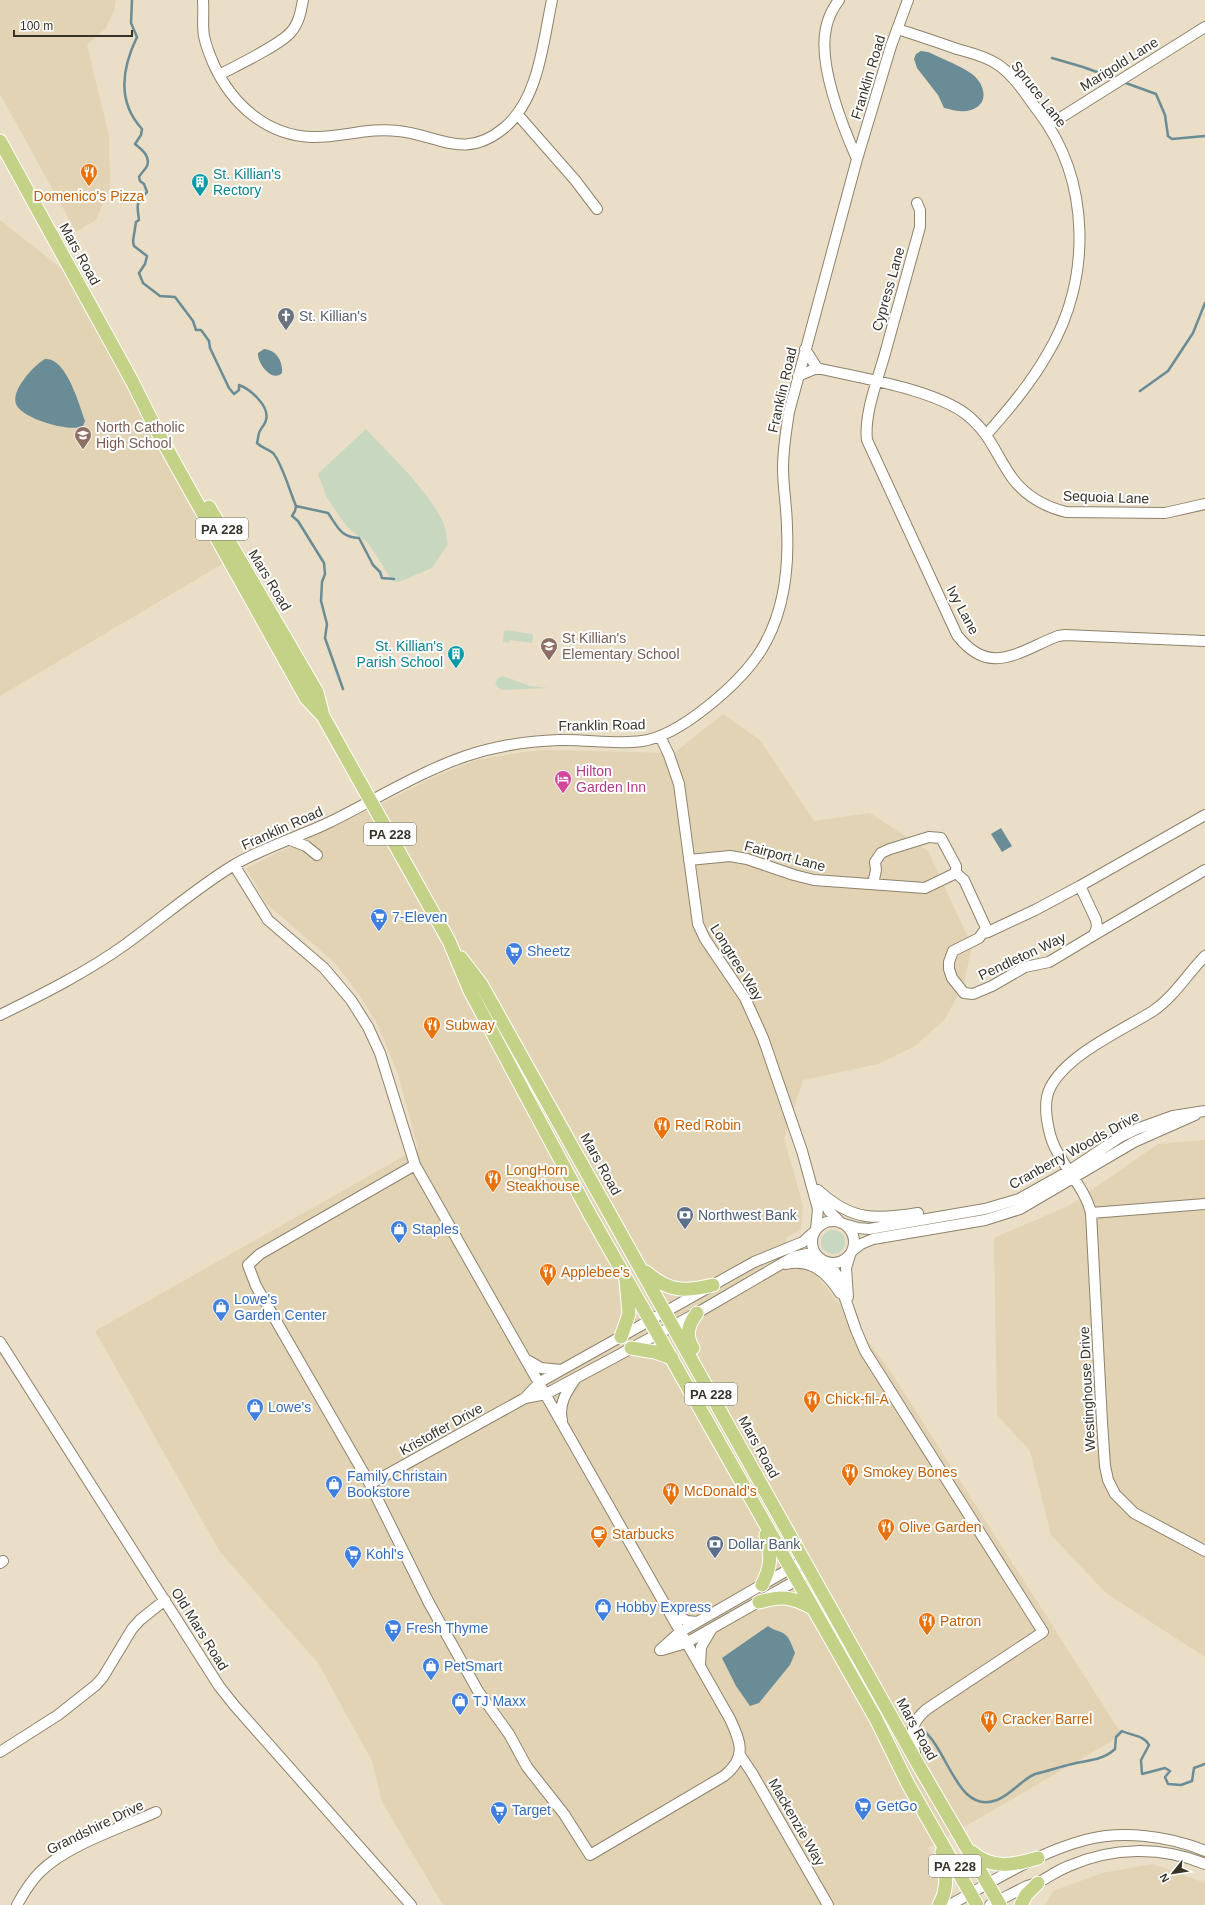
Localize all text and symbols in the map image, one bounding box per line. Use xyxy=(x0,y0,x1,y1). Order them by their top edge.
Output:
scale bar xyxy=(14,12,132,38)
text: 100 m xyxy=(20,19,53,33)
street label: Franklin Road xyxy=(848,33,888,121)
street label: Marigold Lane xyxy=(1077,34,1161,94)
street label: Spruce Lane xyxy=(1008,58,1070,130)
restaurant icon: Domenico's Pizza xyxy=(79,162,99,187)
place label: St. Killian's Rectory xyxy=(213,166,281,198)
building icon: St. Killian's Rectory xyxy=(190,172,210,197)
place label: Domenico's Pizza xyxy=(34,188,145,204)
street label: Mars Road xyxy=(56,220,104,288)
street label: Cypress Lane xyxy=(868,245,908,333)
church icon: St. Killian's xyxy=(276,306,296,331)
place label: St. Killian's xyxy=(299,308,367,324)
street label: Franklin Road xyxy=(764,346,800,434)
place label: North Catholic High School xyxy=(96,419,185,451)
school or university icon: North Catholic High School xyxy=(73,425,93,450)
street label: Sequoia Lane xyxy=(1063,487,1150,507)
road number: PA 228 xyxy=(196,518,248,540)
street label: Mars Road xyxy=(246,547,294,613)
street label: Ivy Lane xyxy=(944,583,983,637)
place label: St Killian's Elementary School xyxy=(562,630,680,662)
school or university icon: St Killian's Elementary School xyxy=(539,636,559,661)
place label: St. Killian's Parish School xyxy=(357,638,443,670)
building icon: St. Killian's Parish School xyxy=(446,644,466,669)
street label: Franklin Road xyxy=(558,716,646,734)
place label: Hilton Garden Inn xyxy=(576,763,646,795)
hotel icon: Hilton Garden Inn xyxy=(553,769,573,794)
street label: Franklin Road xyxy=(239,803,325,853)
road number: PA 228 xyxy=(364,823,416,845)
street label: Fairport Lane xyxy=(743,837,827,875)
supermarket icon: 7-Eleven xyxy=(369,907,389,932)
place label: 7-Eleven xyxy=(392,909,447,925)
street label: Longtree Way xyxy=(707,921,767,1003)
street label: Pendleton Way xyxy=(976,929,1068,983)
supermarket icon: Sheetz xyxy=(504,941,524,966)
place label: Sheetz xyxy=(527,943,571,959)
restaurant icon: Subway xyxy=(422,1015,442,1040)
place label: Subway xyxy=(445,1017,495,1033)
street label: Cranberry Woods Drive xyxy=(1006,1108,1142,1192)
restaurant icon: Red Robin xyxy=(652,1115,672,1140)
place label: Red Robin xyxy=(675,1117,741,1133)
street label: Mars Road xyxy=(577,1130,625,1198)
place label: LongHorn Steakhouse xyxy=(506,1162,580,1194)
restaurant icon: LongHorn Steakhouse xyxy=(483,1168,503,1193)
bank icon: Northwest Bank xyxy=(675,1205,695,1230)
place label: Northwest Bank xyxy=(698,1207,798,1223)
shop icon: Staples xyxy=(389,1219,409,1244)
place label: Staples xyxy=(412,1221,459,1237)
restaurant icon: Applebee's xyxy=(538,1262,558,1287)
place label: Applebee's xyxy=(561,1264,630,1280)
place label: Lowe's Garden Center xyxy=(234,1291,327,1323)
shop icon: Lowe's Garden Center xyxy=(211,1297,231,1322)
street label: Westinghouse Drive xyxy=(1076,1326,1098,1452)
road number: PA 228 xyxy=(685,1383,737,1405)
restaurant icon: Chick-fil-A xyxy=(802,1389,822,1414)
place label: Chick-fil-A xyxy=(825,1391,889,1407)
shop icon: Lowe's xyxy=(245,1397,265,1422)
place label: Lowe's xyxy=(268,1399,311,1415)
street label: Kristoffer Drive xyxy=(397,1400,485,1458)
street label: Mars Road xyxy=(735,1413,783,1481)
restaurant icon: Smokey Bones xyxy=(840,1462,860,1487)
place label: Smokey Bones xyxy=(863,1464,957,1480)
place label: Family Christain Bookstore xyxy=(347,1468,447,1500)
shop icon: Family Christain Bookstore xyxy=(324,1474,344,1499)
restaurant icon: McDonald's xyxy=(661,1481,681,1506)
place label: McDonald's xyxy=(684,1483,757,1499)
restaurant icon: Olive Garden xyxy=(876,1517,896,1542)
place label: Olive Garden xyxy=(899,1519,981,1535)
cafe icon: Starbucks xyxy=(589,1524,609,1549)
place label: Starbucks xyxy=(612,1526,674,1542)
bank icon: Dollar Bank xyxy=(705,1534,725,1559)
place label: Dollar Bank xyxy=(728,1536,801,1552)
supermarket icon: Kohl's xyxy=(343,1544,363,1569)
place label: Kohl's xyxy=(366,1546,404,1562)
street label: Old Mars Road xyxy=(168,1585,232,1673)
shop icon: Hobby Express xyxy=(593,1597,613,1622)
place label: Hobby Express xyxy=(616,1599,711,1615)
restaurant icon: Patron xyxy=(917,1611,937,1636)
place label: Patron xyxy=(940,1613,981,1629)
supermarket icon: Fresh Thyme xyxy=(383,1618,403,1643)
place label: Fresh Thyme xyxy=(406,1620,488,1636)
shop icon: PetSmart xyxy=(421,1656,441,1681)
place label: PetSmart xyxy=(444,1658,502,1674)
shop icon: TJ Maxx xyxy=(450,1691,470,1716)
place label: TJ Maxx xyxy=(473,1693,526,1709)
street label: Mars Road xyxy=(893,1695,941,1763)
restaurant icon: Cracker Barrel xyxy=(979,1709,999,1734)
place label: Cracker Barrel xyxy=(1002,1711,1092,1727)
street label: Mackenzie Way xyxy=(765,1775,829,1869)
supermarket icon: GetGo xyxy=(853,1796,873,1821)
street label: Grandshire Drive xyxy=(44,1797,146,1857)
place label: GetGo xyxy=(876,1798,917,1814)
supermarket icon: Target xyxy=(489,1800,509,1825)
place label: Target xyxy=(512,1802,551,1818)
north arrow xyxy=(1153,1853,1193,1893)
road number: PA 228 xyxy=(929,1855,981,1877)
text: N xyxy=(1157,1872,1172,1884)

